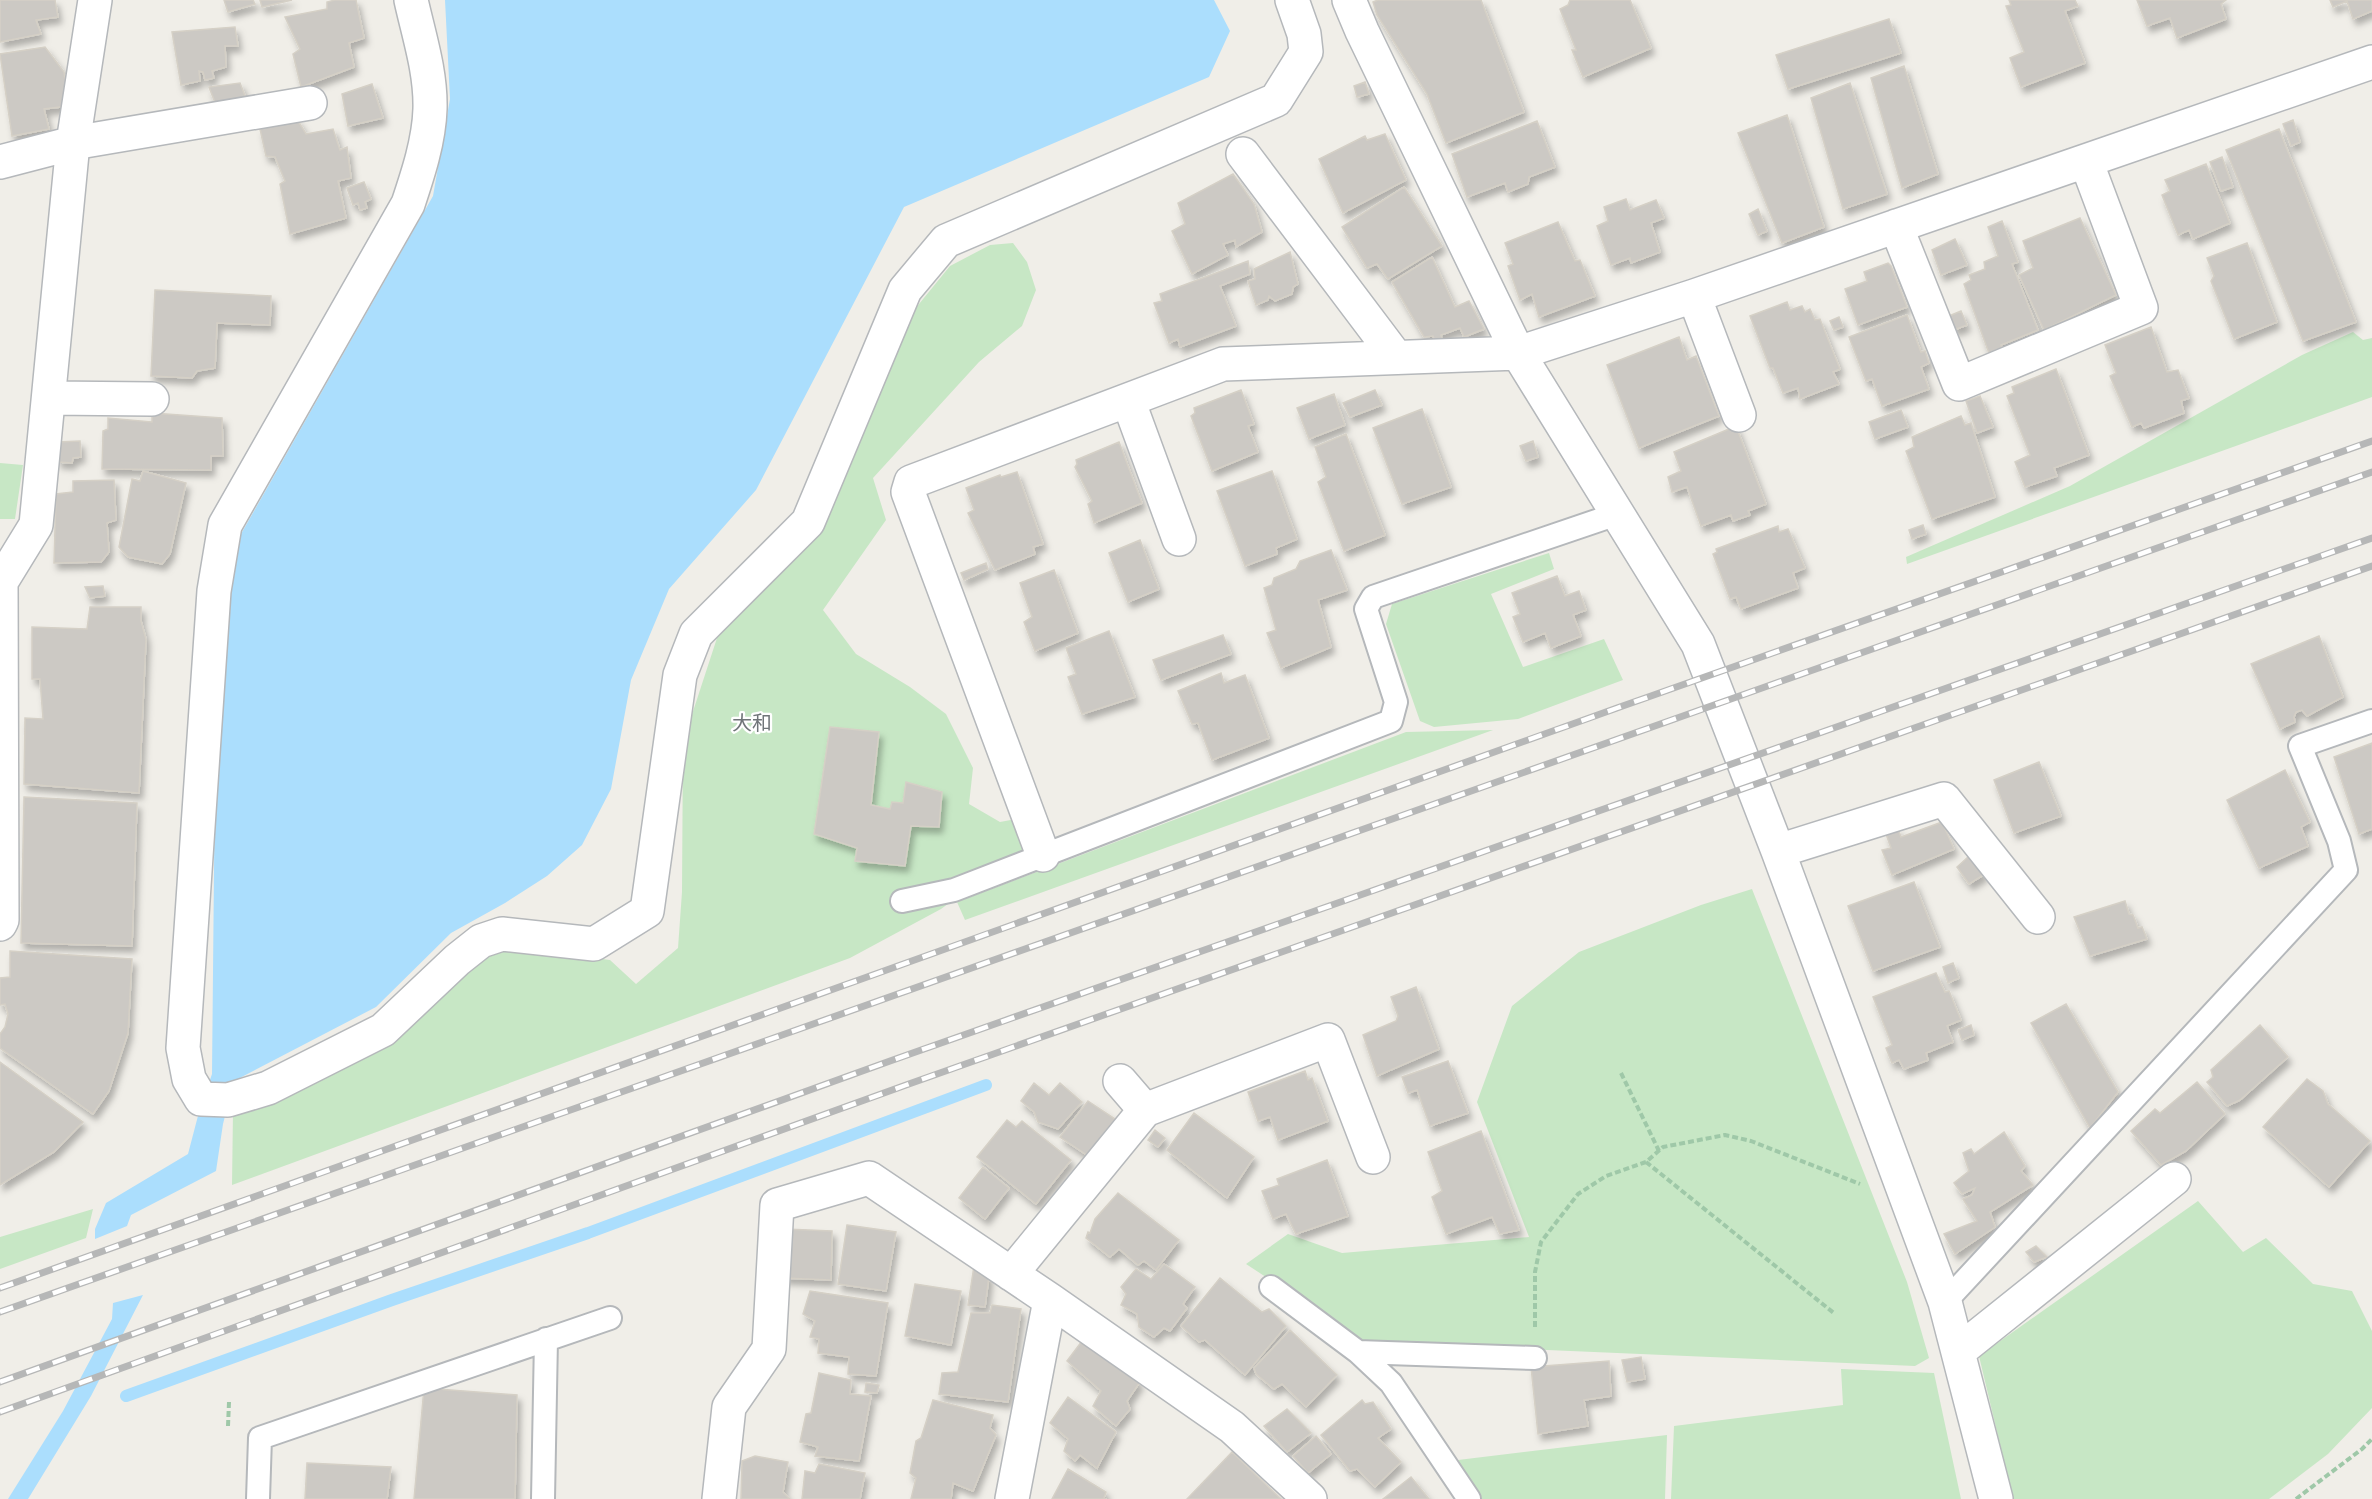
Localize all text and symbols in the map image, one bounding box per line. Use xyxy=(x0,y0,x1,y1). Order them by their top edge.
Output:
district label: 大和 xyxy=(732,709,772,736)

